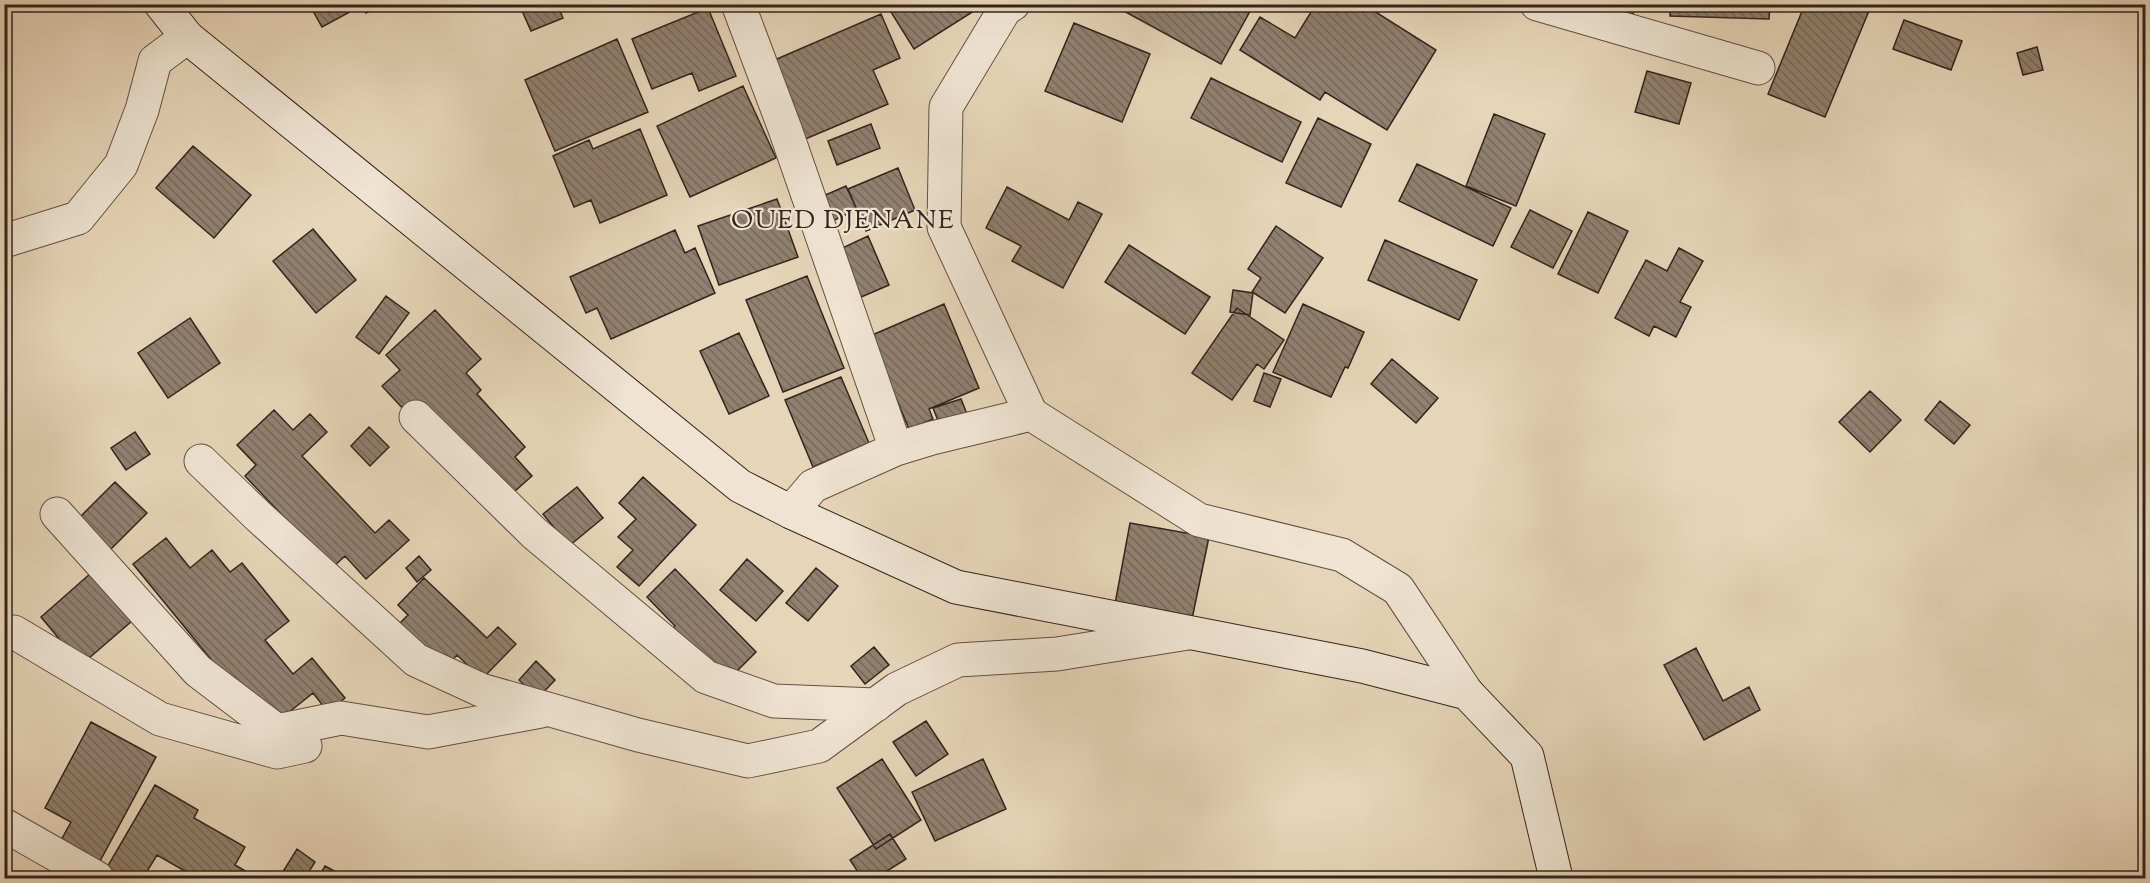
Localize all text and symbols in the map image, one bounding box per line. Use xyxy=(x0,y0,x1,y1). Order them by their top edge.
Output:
district label: OUED DJENANE xyxy=(731,203,955,240)

